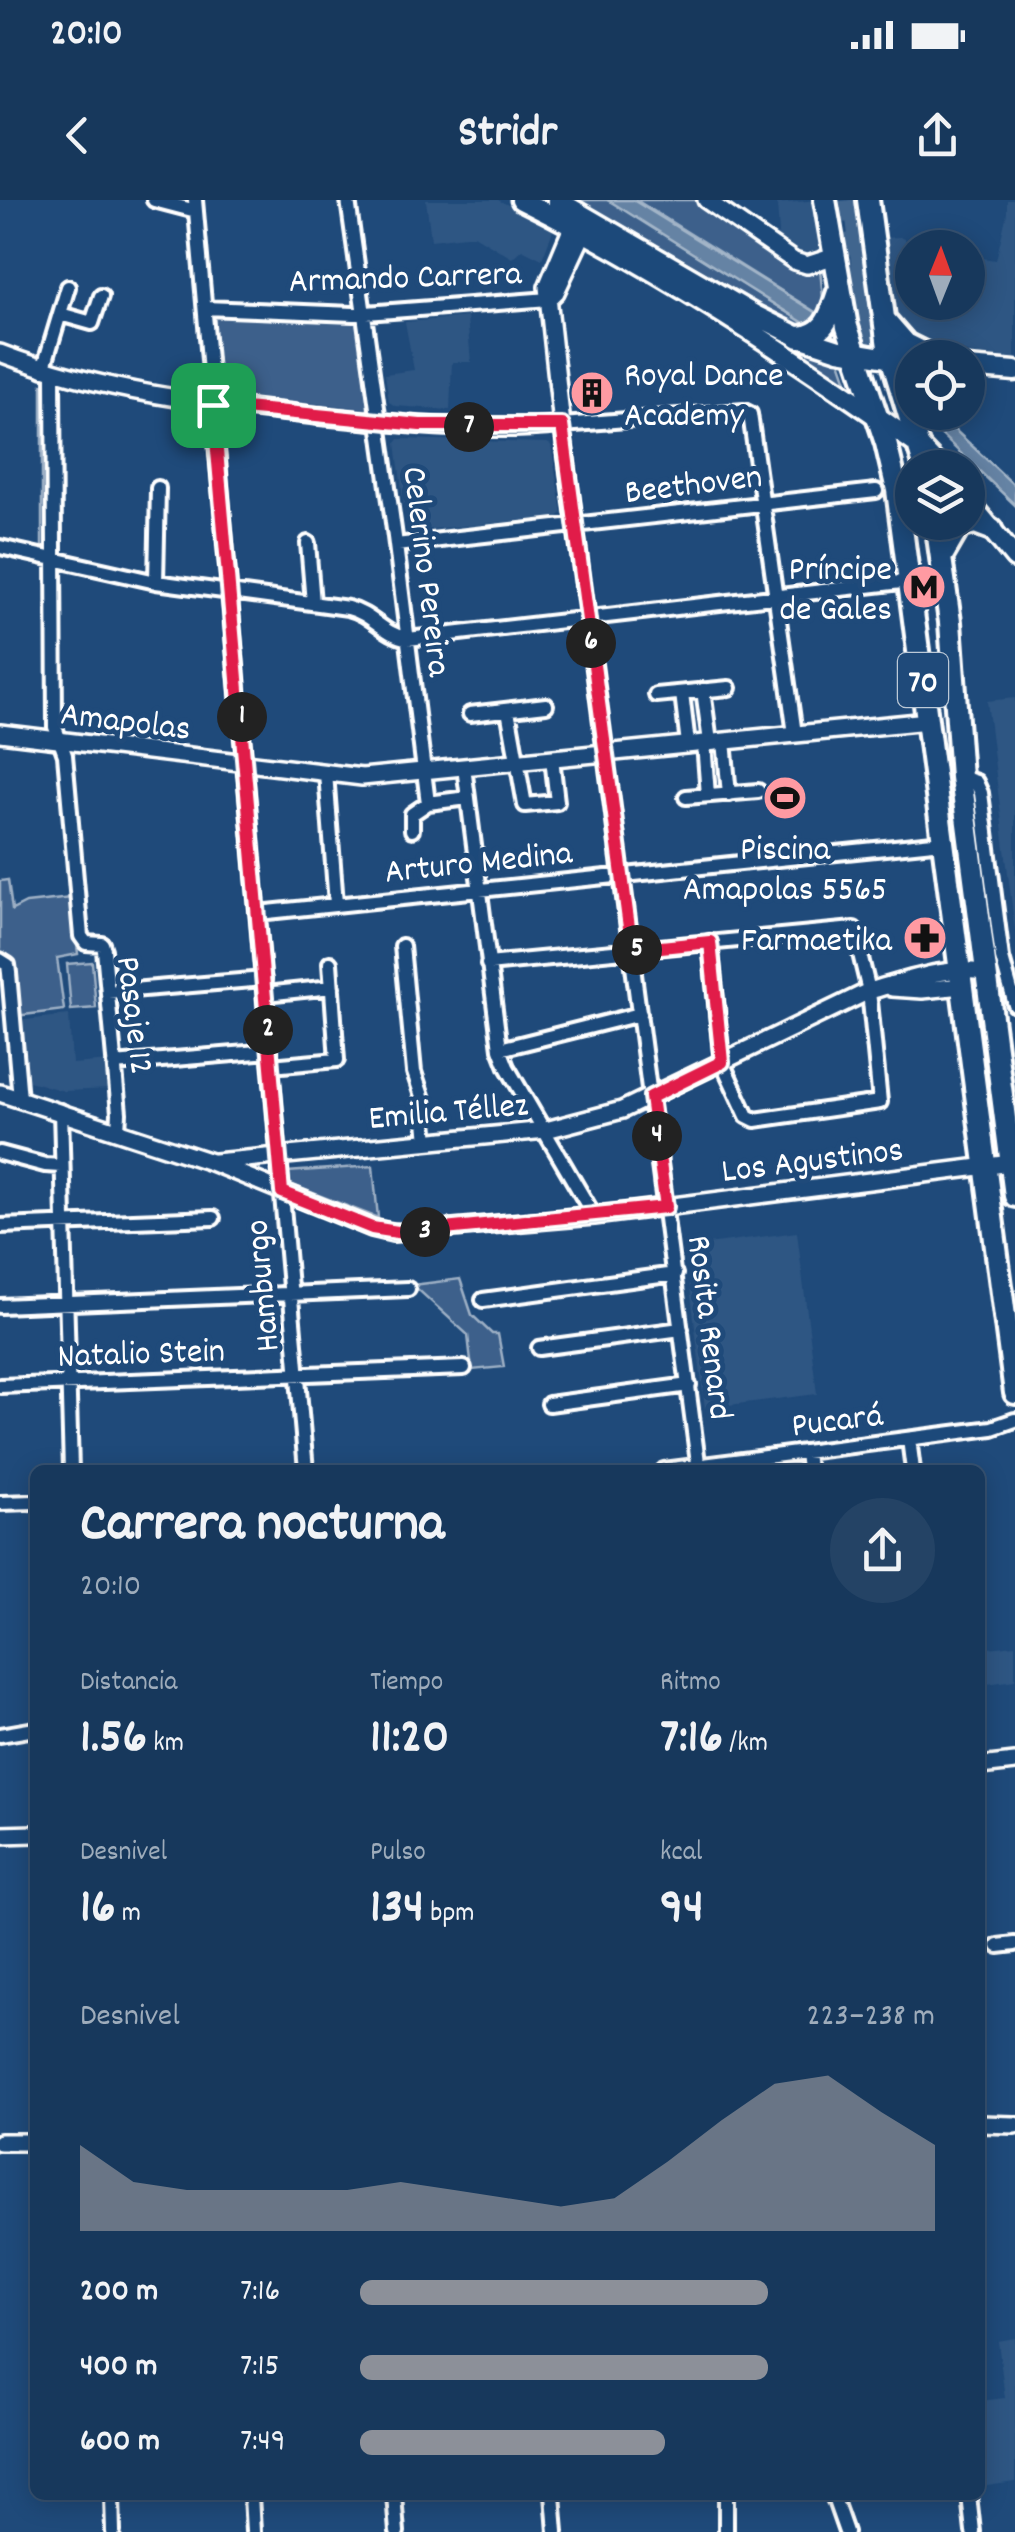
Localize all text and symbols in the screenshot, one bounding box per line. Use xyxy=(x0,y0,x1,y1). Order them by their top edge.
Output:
text: 20:10 xyxy=(50,8,123,63)
text: Stridr xyxy=(458,103,557,167)
icon: back xyxy=(50,108,105,163)
icon: share xyxy=(910,108,965,163)
north arrow xyxy=(895,230,985,320)
map controls xyxy=(895,230,985,540)
street label: Armando Carrera xyxy=(288,251,523,309)
button: locate xyxy=(895,340,985,430)
place label: Royal Dance Academy xyxy=(624,353,784,443)
pin xyxy=(171,363,256,448)
building icon: Royal Dance Academy xyxy=(569,370,615,416)
icon: arrive xyxy=(186,378,241,433)
pin: 7 xyxy=(444,402,494,452)
text: 7 xyxy=(464,407,474,447)
button: layers xyxy=(895,450,985,540)
street label: Beethoven xyxy=(622,454,765,520)
street label: Celerino Pereira xyxy=(386,464,462,680)
place label: Príncipe de Gales xyxy=(780,547,892,637)
metro station icon: Príncipe de Gales xyxy=(901,564,947,610)
pin: 6 xyxy=(566,618,616,668)
text: 6 xyxy=(584,623,598,663)
road number: 70 xyxy=(898,653,948,707)
street label: Amapolas xyxy=(57,691,193,757)
pin: 1 xyxy=(217,692,267,742)
text: 1 xyxy=(239,697,245,737)
sports icon: Piscina Amapolas 5565 xyxy=(762,775,808,821)
place label: Piscina Amapolas 5565 xyxy=(683,827,887,917)
street label: Arturo Medina xyxy=(382,830,575,900)
pharmacy icon: Farmaetika xyxy=(902,915,948,961)
place label: Farmaetika xyxy=(741,918,893,968)
pin: 5 xyxy=(612,925,662,975)
text: 5 xyxy=(631,930,643,970)
street label: Pasaje 12 xyxy=(100,953,164,1078)
pin: 2 xyxy=(243,1005,293,1055)
text: 2 xyxy=(262,1010,274,1050)
street label: Emilia Téllez xyxy=(367,1082,530,1146)
pin: 4 xyxy=(632,1111,682,1161)
text: 4 xyxy=(651,1116,663,1156)
street label: Los Agustinos xyxy=(719,1127,906,1199)
pin: 3 xyxy=(400,1207,450,1257)
text: 3 xyxy=(419,1212,431,1252)
street label: Hamburgo xyxy=(234,1217,296,1354)
street label: Rosita Renard xyxy=(671,1232,743,1423)
street label: Natalio Stein xyxy=(57,1328,226,1384)
street label: Pucará xyxy=(789,1392,887,1453)
text: Carrera nocturna xyxy=(80,1488,444,1567)
button: share xyxy=(830,1498,935,1603)
text: 20:10 xyxy=(80,1565,141,1611)
text: Distancia xyxy=(80,1664,177,1704)
text: Tiempo xyxy=(370,1664,443,1704)
text: Ritmo xyxy=(660,1664,721,1704)
text: 1.56 xyxy=(80,1704,147,1776)
text: 11:20 xyxy=(370,1704,449,1776)
text: 7:16 xyxy=(660,1704,723,1776)
text: km xyxy=(147,1725,184,1765)
text: /km xyxy=(723,1725,768,1765)
text: Desnivel xyxy=(80,1834,167,1874)
text: Pulso xyxy=(370,1834,426,1874)
text: kcal xyxy=(660,1834,703,1874)
text: 16 xyxy=(80,1874,115,1946)
text: 134 xyxy=(370,1874,424,1946)
text: 94 xyxy=(660,1874,704,1946)
text: m xyxy=(115,1895,141,1935)
text: bpm xyxy=(424,1895,475,1935)
text: Desnivel xyxy=(80,1995,180,2041)
text: 223–238 m xyxy=(807,1995,935,2041)
text: 200 m xyxy=(80,2270,158,2316)
text: 7:16 xyxy=(240,2270,280,2316)
text: 400 m xyxy=(80,2345,157,2391)
text: 7:15 xyxy=(240,2345,279,2391)
text: 600 m xyxy=(80,2420,160,2466)
text: 7:49 xyxy=(240,2420,286,2466)

